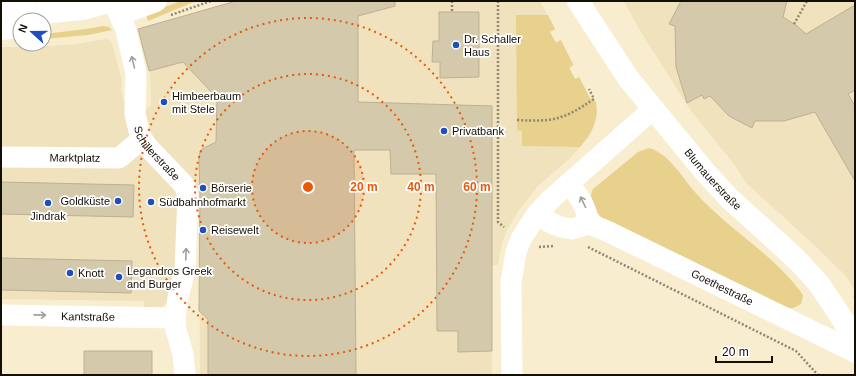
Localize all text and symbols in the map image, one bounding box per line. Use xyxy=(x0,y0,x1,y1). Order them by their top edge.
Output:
north arrow xyxy=(12,12,52,52)
text: N xyxy=(16,23,30,34)
place label: Dr. Schaller Haus xyxy=(464,33,521,58)
marker: Dr. Schaller Haus xyxy=(451,40,461,50)
one-way arrow xyxy=(129,56,137,69)
place label: Himbeerbaum mit Stele xyxy=(172,90,241,115)
marker: Himbeerbaum mit Stele xyxy=(159,97,169,107)
street label: Schillerstraße xyxy=(132,125,182,183)
place label: Privatbank xyxy=(452,125,504,137)
marker: Privatbank xyxy=(439,126,449,136)
street label: Blumauerstraße xyxy=(682,146,744,212)
street label: Marktplatz xyxy=(50,151,100,164)
centre of rings xyxy=(301,180,315,194)
text: 20 m xyxy=(350,180,378,194)
text: 40 m xyxy=(407,180,435,194)
text: 60 m xyxy=(463,180,491,194)
place label: Börserie xyxy=(211,182,252,194)
marker: Börserie xyxy=(198,183,208,193)
place label: Goldküste xyxy=(60,195,110,207)
marker: Goldküste xyxy=(113,196,123,206)
place label: Südbahnhofmarkt xyxy=(159,196,246,208)
one-way arrow xyxy=(579,196,586,208)
marker: Südbahnhofmarkt xyxy=(146,197,156,207)
marker: Jindrak xyxy=(43,198,53,208)
place label: Jindrak xyxy=(30,210,66,222)
place label: Reisewelt xyxy=(211,224,259,236)
marker: Reisewelt xyxy=(198,225,208,235)
one-way arrow xyxy=(182,248,189,261)
place label: Legandros Greek and Burger xyxy=(127,265,212,290)
place label: Knott xyxy=(78,267,104,279)
street label: Goethestraße xyxy=(689,267,755,307)
marker: Knott xyxy=(65,268,75,278)
marker: Legandros Greek and Burger xyxy=(114,272,124,282)
street label: Kantstraße xyxy=(61,310,115,323)
one-way arrow xyxy=(33,311,46,319)
scale bar xyxy=(716,338,772,364)
text: 20 m xyxy=(722,345,749,359)

